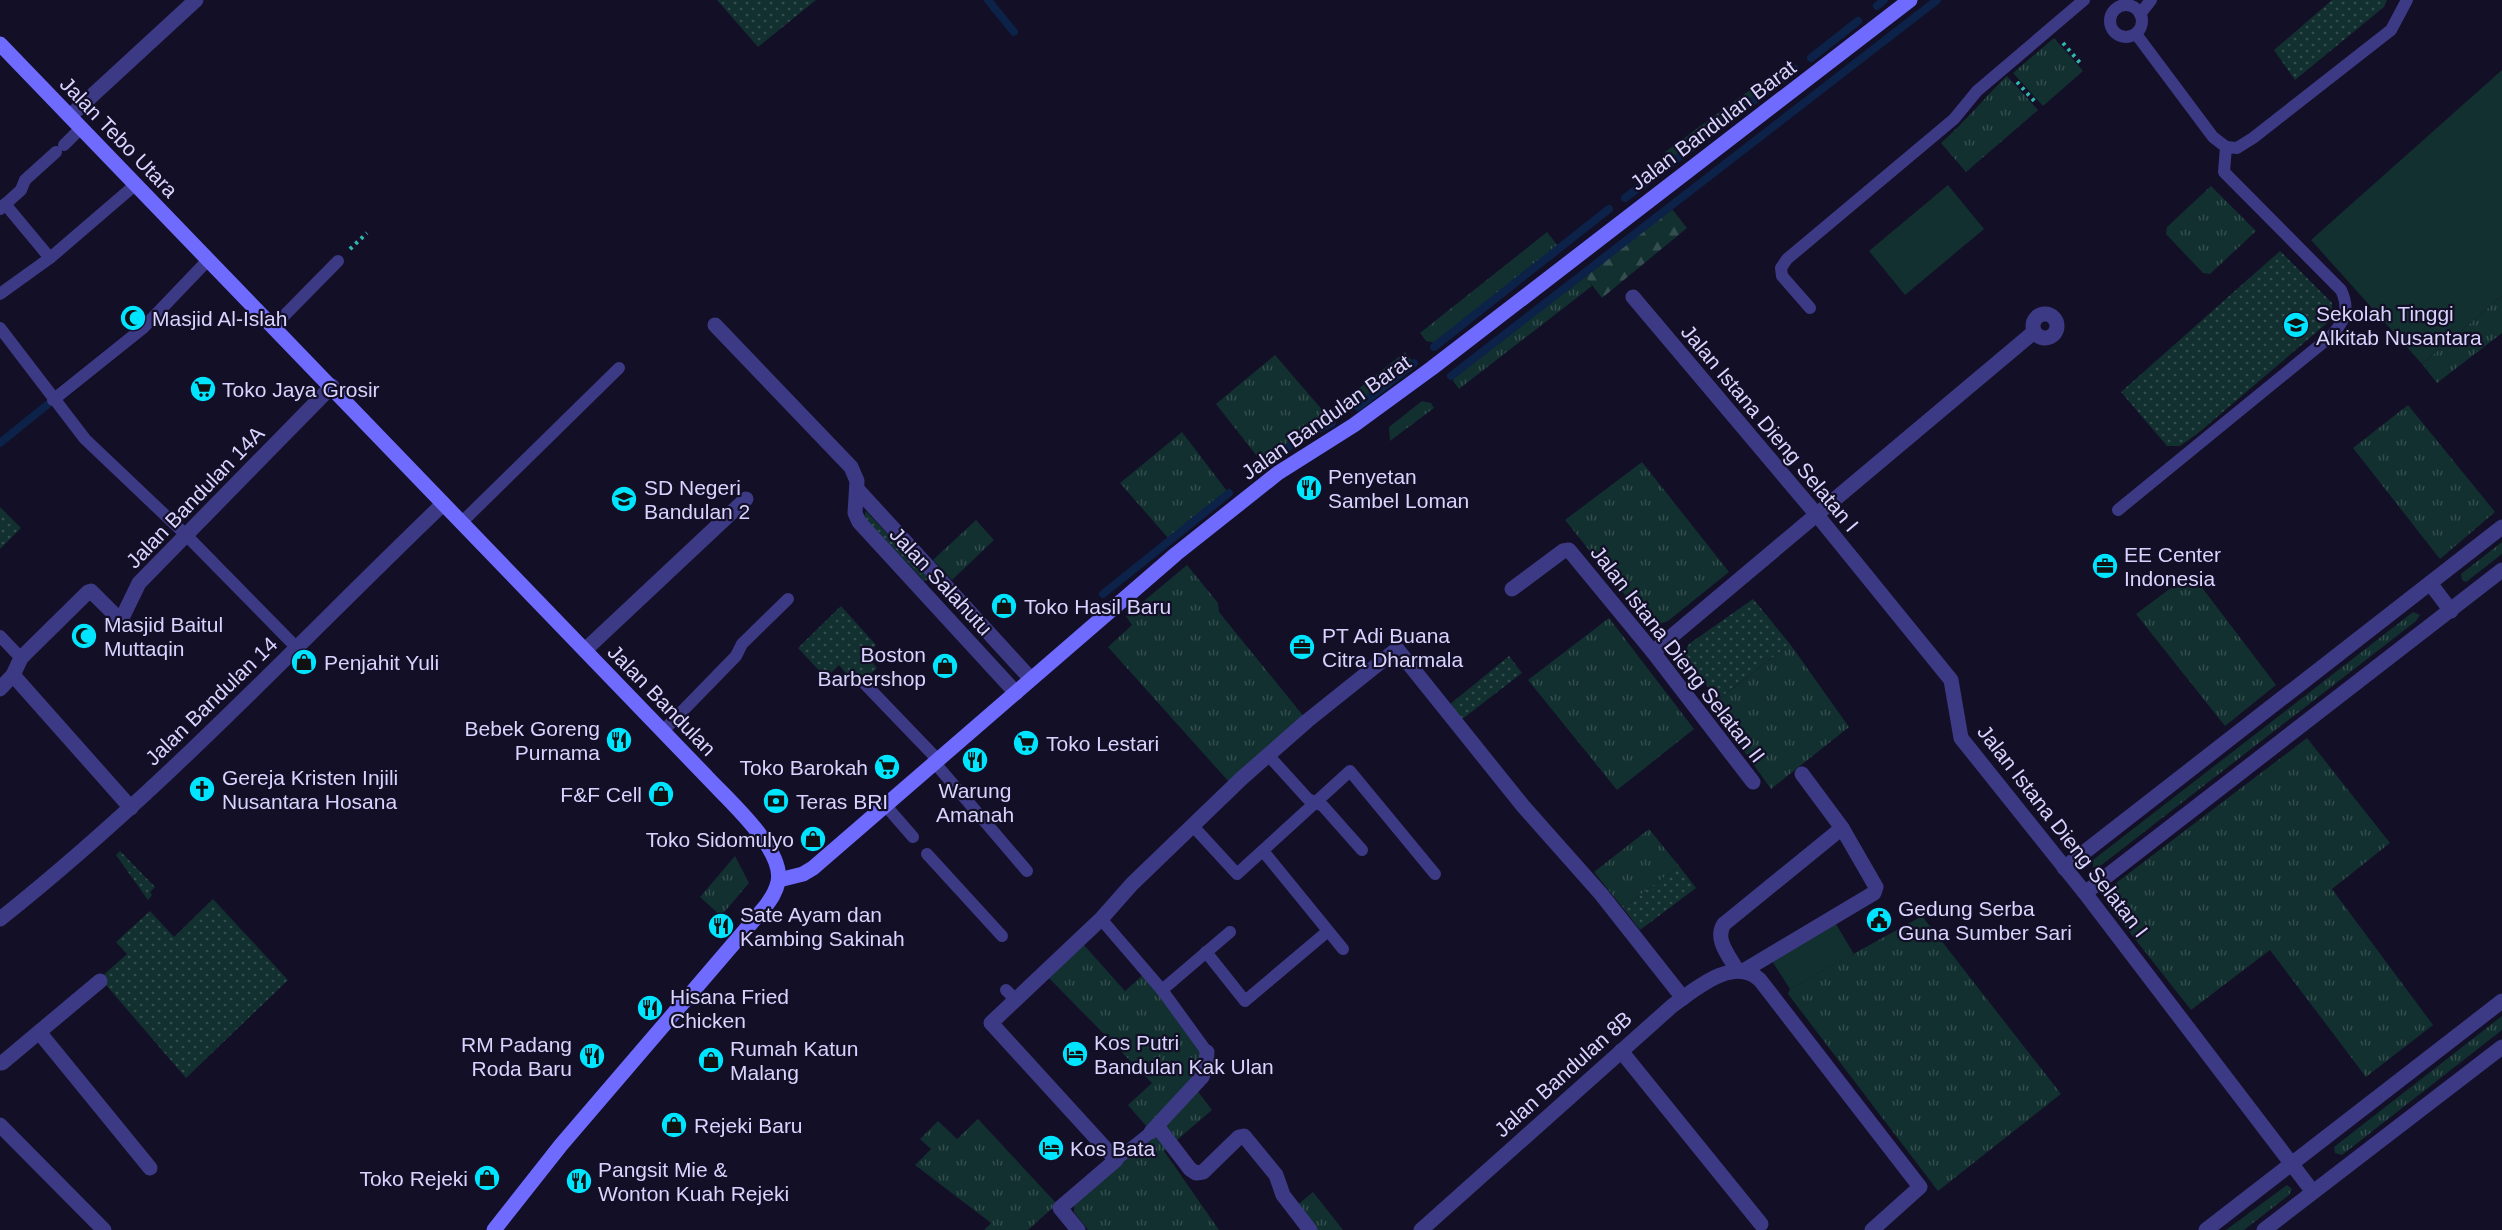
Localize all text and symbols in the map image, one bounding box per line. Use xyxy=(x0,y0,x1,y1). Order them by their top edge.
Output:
street label: Jalan Bandulan Barat xyxy=(1626,55,1800,195)
street label: Jalan Tebo Utara xyxy=(56,72,183,202)
place label: Sekolah Tinggi Alkitab Nusantara xyxy=(2316,302,2482,349)
mosque icon: Masjid Al-Islah xyxy=(118,303,148,333)
place label: Masjid Al-Islah xyxy=(152,307,287,330)
school or university icon: Sekolah Tinggi Alkitab Nusantara xyxy=(2281,310,2311,340)
street label: Jalan Istana Dieng Selatan I xyxy=(1677,320,1863,536)
street label: Jalan Bandulan Barat xyxy=(1237,350,1415,484)
supermarket icon: Toko Jaya Grosir xyxy=(188,374,218,404)
place label: Toko Jaya Grosir xyxy=(222,378,380,401)
street label: Jalan Bandulan 14A xyxy=(121,421,269,573)
place label: Penyetan Sambel Loman xyxy=(1328,465,1469,512)
restaurant icon: Penyetan Sambel Loman xyxy=(1294,473,1324,503)
place label: SD Negeri Bandulan 2 xyxy=(644,476,750,523)
school or university icon: SD Negeri Bandulan 2 xyxy=(609,484,639,514)
street label: Jalan Salahutu xyxy=(885,522,997,640)
street label: Jalan Istana Dieng Selatan II xyxy=(1586,541,1770,767)
place label: EE Center Indonesia xyxy=(2124,543,2221,590)
office icon: EE Center Indonesia xyxy=(2090,551,2120,581)
shop icon: Toko Hasil Baru xyxy=(989,591,1019,621)
place label: Toko Hasil Baru xyxy=(1024,595,1171,618)
place label: Masjid Baitul Muttaqin xyxy=(104,613,223,660)
mosque icon: Masjid Baitul Muttaqin xyxy=(69,621,99,651)
place label: PT Adi Buana Citra Dharmala xyxy=(1322,624,1464,671)
street label: Jalan Bandulan 14 xyxy=(140,632,282,770)
office icon: PT Adi Buana Citra Dharmala xyxy=(1287,632,1317,662)
street label: Jalan Bandulan xyxy=(603,640,721,760)
place label: Boston Barbershop xyxy=(817,643,926,690)
shop icon: Penjahit Yuli xyxy=(289,647,319,677)
place label: Penjahit Yuli xyxy=(324,651,439,674)
shop icon: Boston Barbershop xyxy=(930,651,960,681)
place label: Bebek Goreng Purnama xyxy=(465,717,600,764)
street label: Jalan Istana Dieng Selatan I xyxy=(1973,720,2153,942)
restaurant icon: Bebek Goreng Purnama xyxy=(604,725,634,755)
supermarket icon: Toko Lestari xyxy=(1011,728,1041,758)
place label: Toko Lestari xyxy=(1046,732,1159,755)
restaurant icon: Warung Amanah xyxy=(960,745,990,775)
supermarket icon: Toko Barokah xyxy=(872,752,902,782)
place label: Toko Barokah xyxy=(740,756,868,779)
place label: Gereja Kristen Injili Nusantara Hosana xyxy=(222,766,398,813)
church icon: Gereja Kristen Injili Nusantara Hosana xyxy=(187,774,217,804)
shop icon: F&F Cell xyxy=(646,779,676,809)
place label: Warung Amanah xyxy=(936,779,1014,826)
place label: F&F Cell xyxy=(560,783,642,806)
bank icon: Teras BRI xyxy=(761,786,791,816)
place label: Teras BRI xyxy=(796,790,888,813)
shop icon: Toko Sidomulyo xyxy=(798,824,828,854)
place label: Toko Sidomulyo xyxy=(646,828,794,851)
place label: Gedung Serba Guna Sumber Sari xyxy=(1898,897,2072,944)
place label: Sate Ayam dan Kambing Sakinah xyxy=(740,903,905,950)
public building icon: Gedung Serba Guna Sumber Sari xyxy=(1864,905,1894,935)
restaurant icon: Sate Ayam dan Kambing Sakinah xyxy=(706,911,736,941)
place label: Hisana Fried Chicken xyxy=(670,985,789,1032)
restaurant icon: Hisana Fried Chicken xyxy=(635,993,665,1023)
street label: Jalan Bandulan 8B xyxy=(1490,1006,1636,1142)
place label: Kos Putri Bandulan Kak Ulan xyxy=(1094,1031,1274,1078)
place label: RM Padang Roda Baru xyxy=(461,1033,572,1080)
place label: Rumah Katun Malang xyxy=(730,1037,858,1084)
hotel icon: Kos Putri Bandulan Kak Ulan xyxy=(1060,1039,1090,1069)
restaurant icon: RM Padang Roda Baru xyxy=(577,1041,607,1071)
shop icon: Rumah Katun Malang xyxy=(696,1045,726,1075)
shop icon: Rejeki Baru xyxy=(659,1110,689,1140)
place label: Rejeki Baru xyxy=(694,1114,803,1137)
hotel icon: Kos Bata xyxy=(1036,1133,1066,1163)
place label: Kos Bata xyxy=(1070,1137,1156,1160)
place label: Pangsit Mie & Wonton Kuah Rejeki xyxy=(598,1158,789,1205)
shop icon: Toko Rejeki xyxy=(472,1163,502,1193)
restaurant icon: Pangsit Mie & Wonton Kuah Rejeki xyxy=(564,1166,594,1196)
place label: Toko Rejeki xyxy=(359,1167,468,1190)

